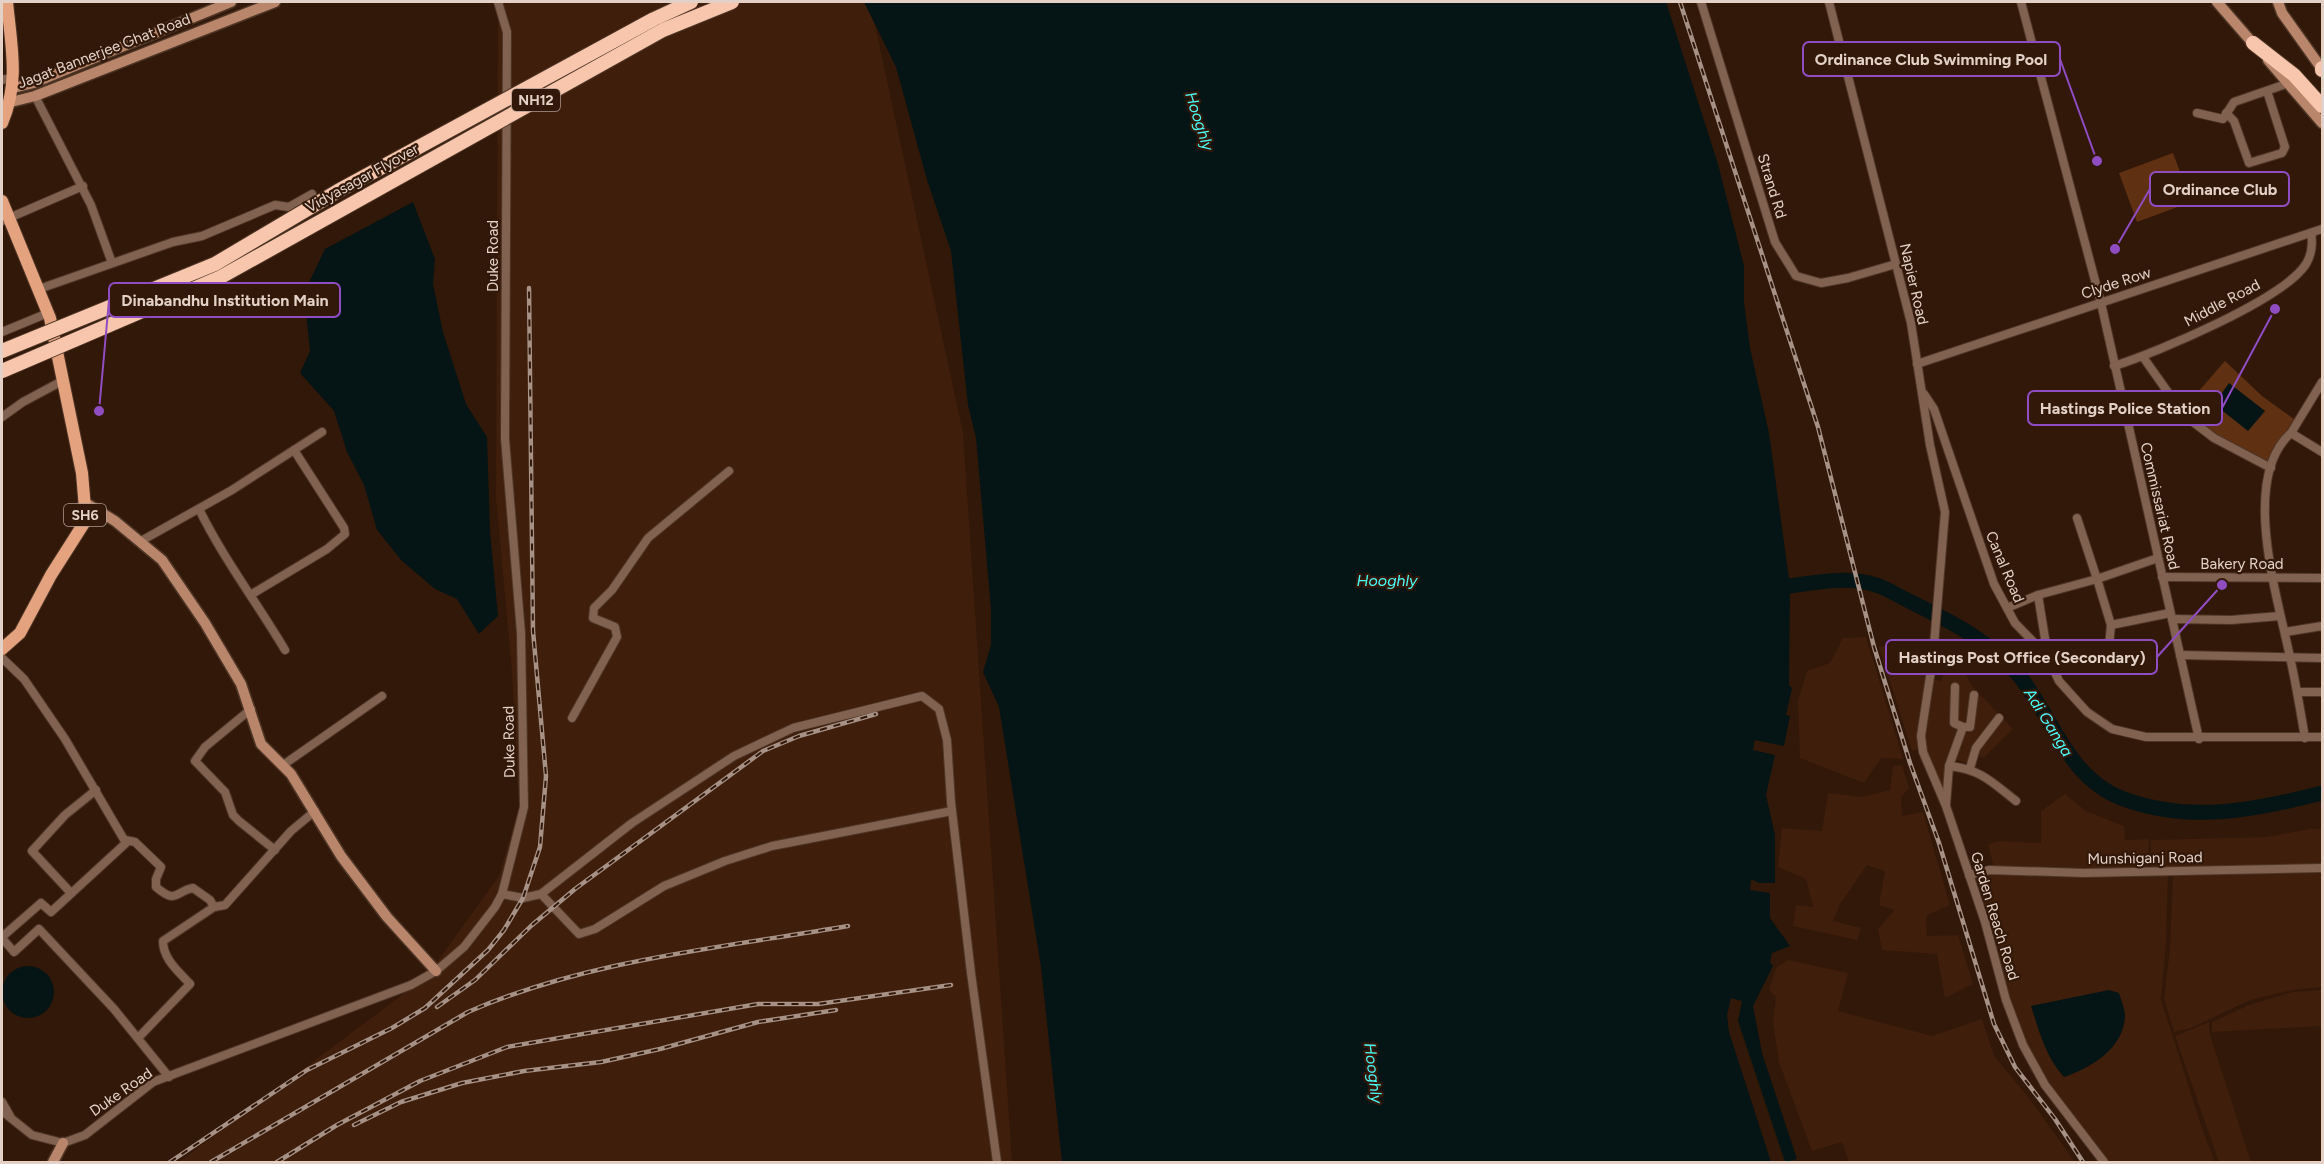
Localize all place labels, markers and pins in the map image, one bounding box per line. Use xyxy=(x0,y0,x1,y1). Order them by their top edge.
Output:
callout: Ordinance Club Swimming Pool xyxy=(1803,42,2060,76)
callout: Ordinance Club xyxy=(2150,172,2289,206)
callout: Dinabandhu Institution Main xyxy=(109,283,340,317)
callout: Hastings Police Station xyxy=(2028,391,2222,425)
callout: Hastings Post Office (Secondary) xyxy=(1886,640,2157,674)

